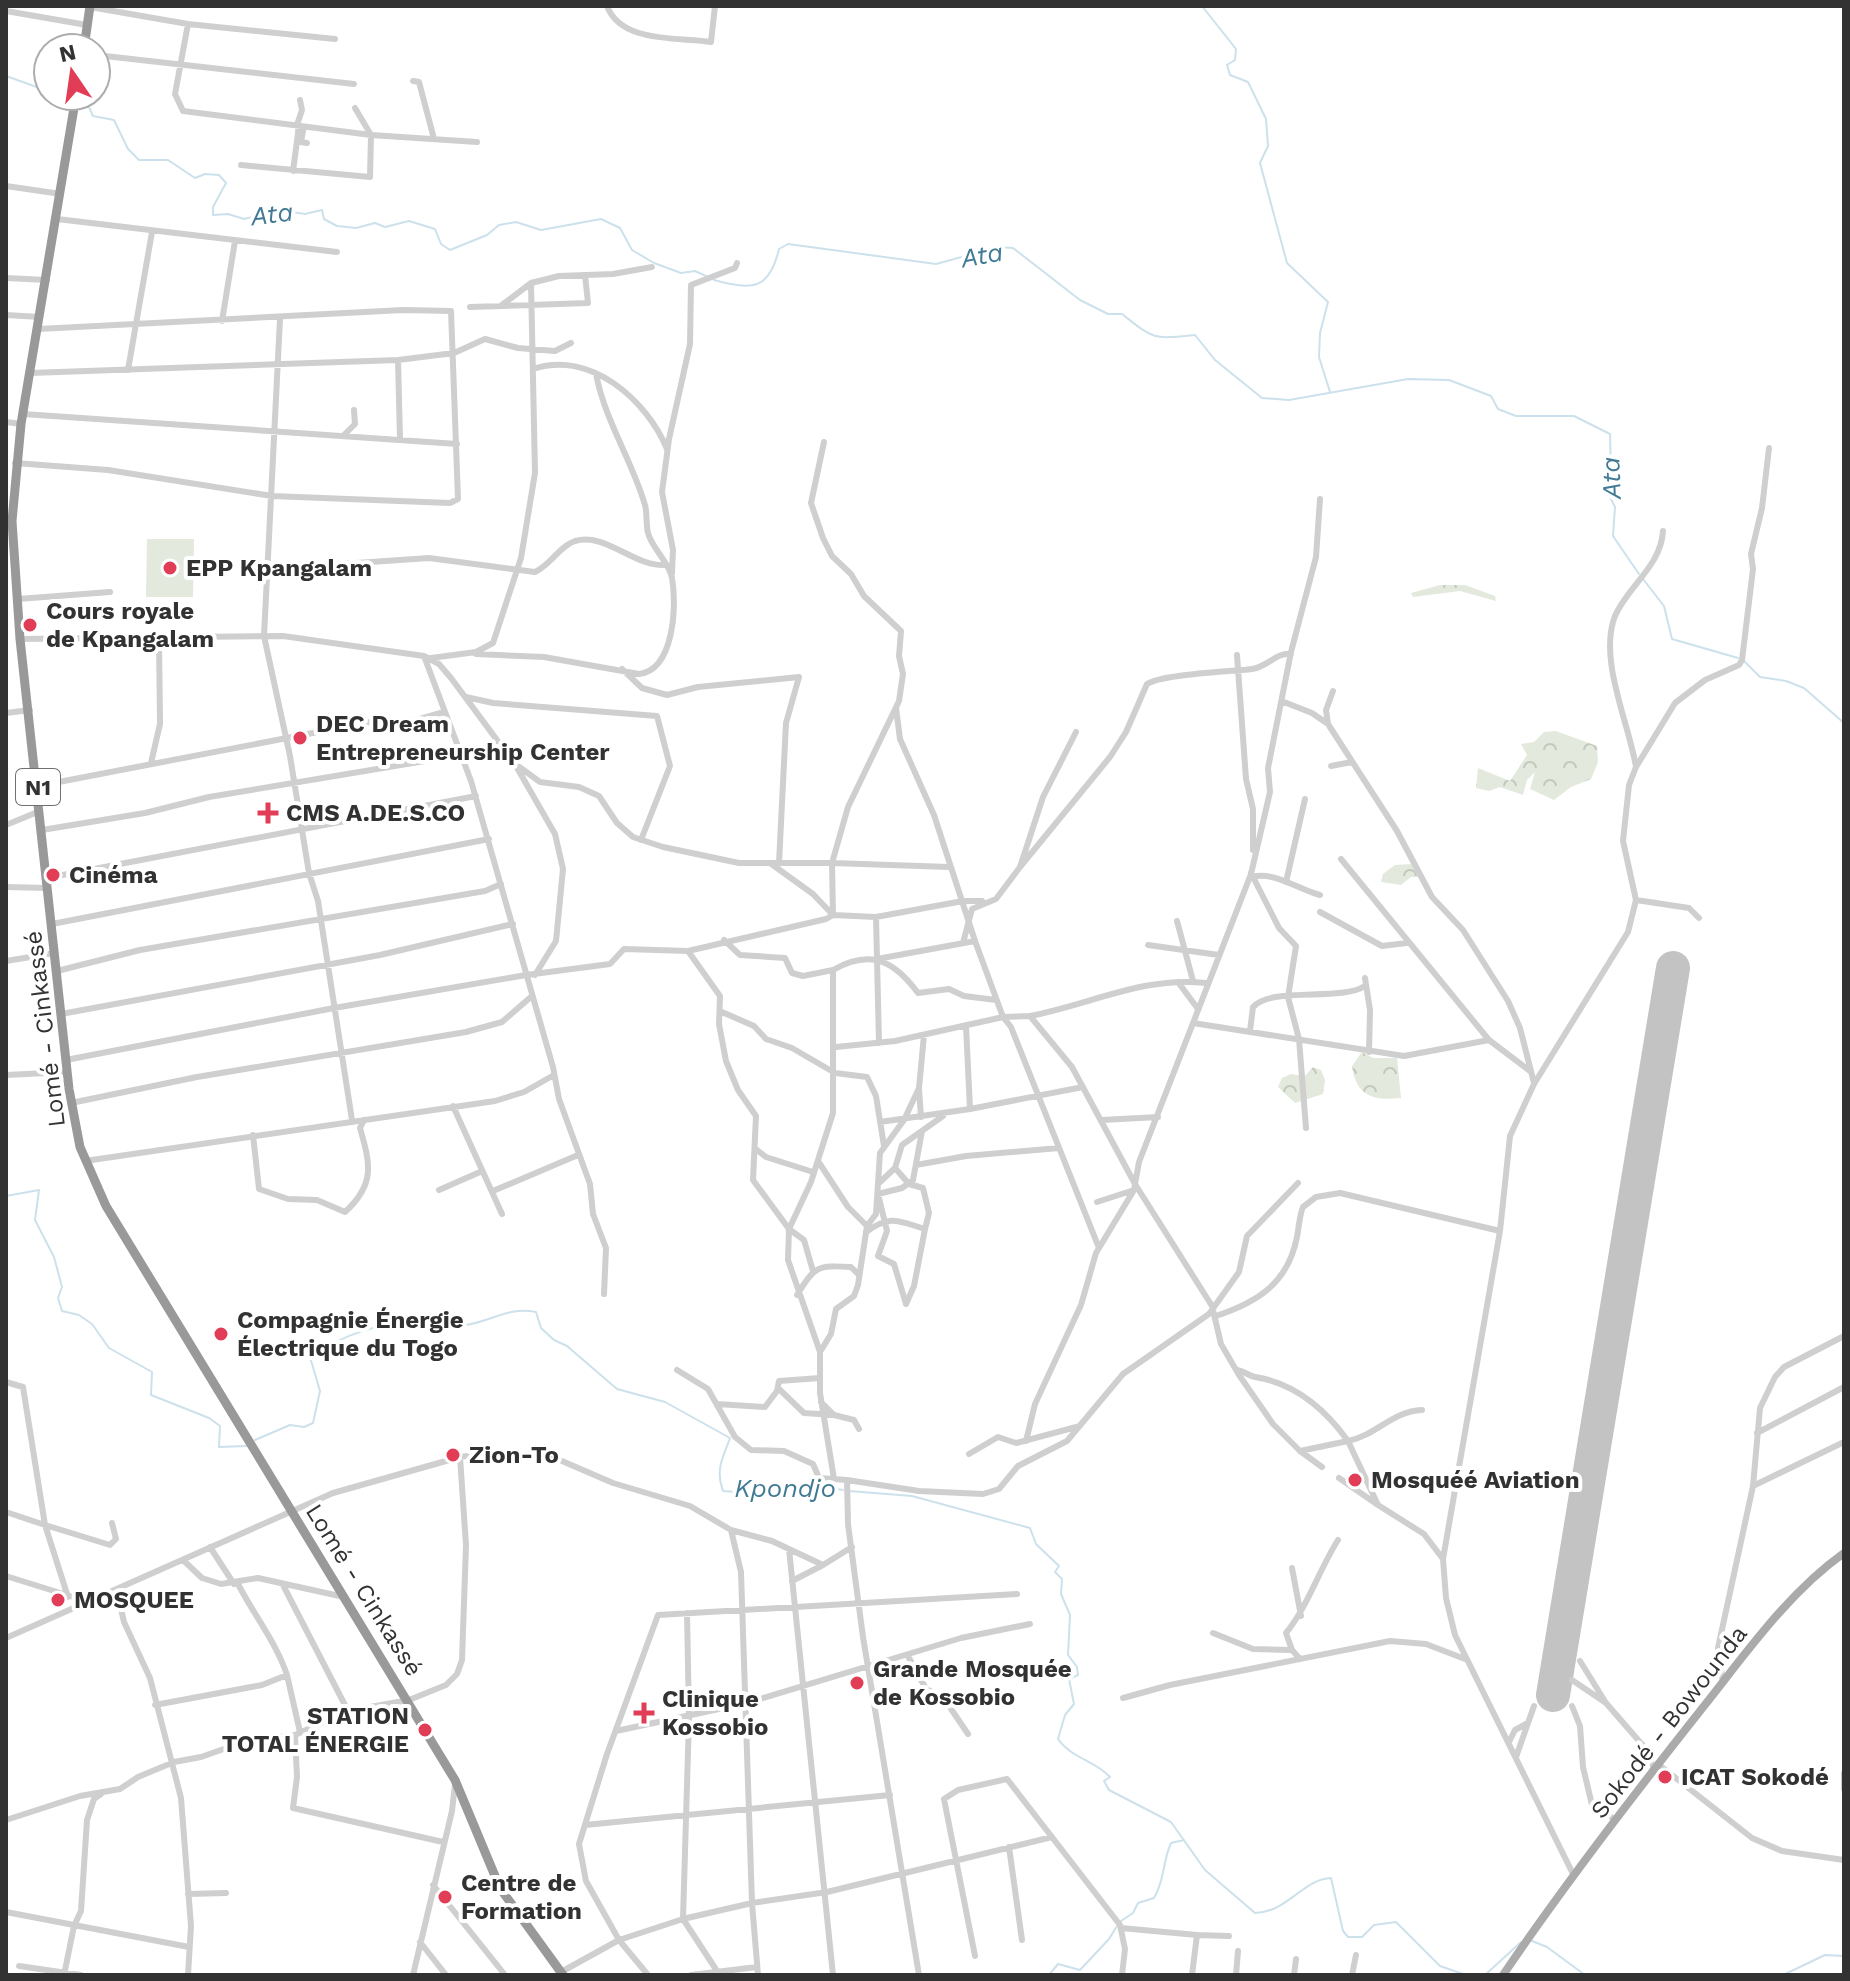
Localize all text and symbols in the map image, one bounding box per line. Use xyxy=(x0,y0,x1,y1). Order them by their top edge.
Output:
north arrow xyxy=(32,32,112,112)
text: N xyxy=(57,39,78,67)
water label: Ata xyxy=(248,197,295,232)
water label: Ata xyxy=(958,237,1005,274)
water label: Ata xyxy=(1595,456,1627,501)
place label: EPP Kpangalam xyxy=(186,554,372,582)
marker: EPP Kpangalam xyxy=(161,559,179,577)
place label: Cours royale de Kpangalam xyxy=(46,597,214,653)
marker: Cours royale de Kpangalam xyxy=(21,616,39,634)
place label: DEC Dream Entrepreneurship Center xyxy=(316,710,610,766)
marker: DEC Dream Entrepreneurship Center xyxy=(291,729,309,747)
road number: N1 xyxy=(16,769,60,805)
place label: CMS A.DE.S.CO xyxy=(286,799,465,827)
marker: CMS A.DE.S.CO xyxy=(257,802,279,824)
place label: Cinéma xyxy=(69,861,158,889)
marker: Cinéma xyxy=(44,866,62,884)
street label: Lomé - Cinkassé xyxy=(19,929,71,1129)
place label: Compagnie Énergie Électrique du Togo xyxy=(237,1306,464,1362)
marker: Compagnie Énergie Électrique du Togo xyxy=(212,1325,230,1343)
place label: Zion-To xyxy=(469,1441,559,1469)
marker: Zion-To xyxy=(444,1446,462,1464)
place label: Mosquéé Aviation xyxy=(1371,1466,1580,1494)
marker: Mosquéé Aviation xyxy=(1346,1471,1364,1489)
water label: Kpondjo xyxy=(734,1473,836,1503)
street label: Lomé - Cinkassé xyxy=(300,1499,428,1681)
place label: MOSQUEE xyxy=(74,1586,194,1614)
marker: MOSQUEE xyxy=(49,1591,67,1609)
street label: Sokodé - Bowounda xyxy=(1585,1620,1753,1824)
place label: Grande Mosquée de Kossobio xyxy=(873,1655,1072,1711)
marker: Grande Mosquée de Kossobio xyxy=(848,1674,866,1692)
place label: Clinique Kossobio xyxy=(662,1685,768,1741)
place label: STATION TOTAL ÉNERGIE xyxy=(222,1702,409,1758)
marker: Clinique Kossobio xyxy=(633,1702,655,1724)
marker: STATION TOTAL ÉNERGIE xyxy=(416,1721,434,1739)
place label: ICAT Sokodé xyxy=(1681,1763,1829,1791)
marker: ICAT Sokodé xyxy=(1656,1768,1674,1786)
place label: Centre de Formation xyxy=(461,1869,582,1925)
marker: Centre de Formation xyxy=(436,1888,454,1906)

